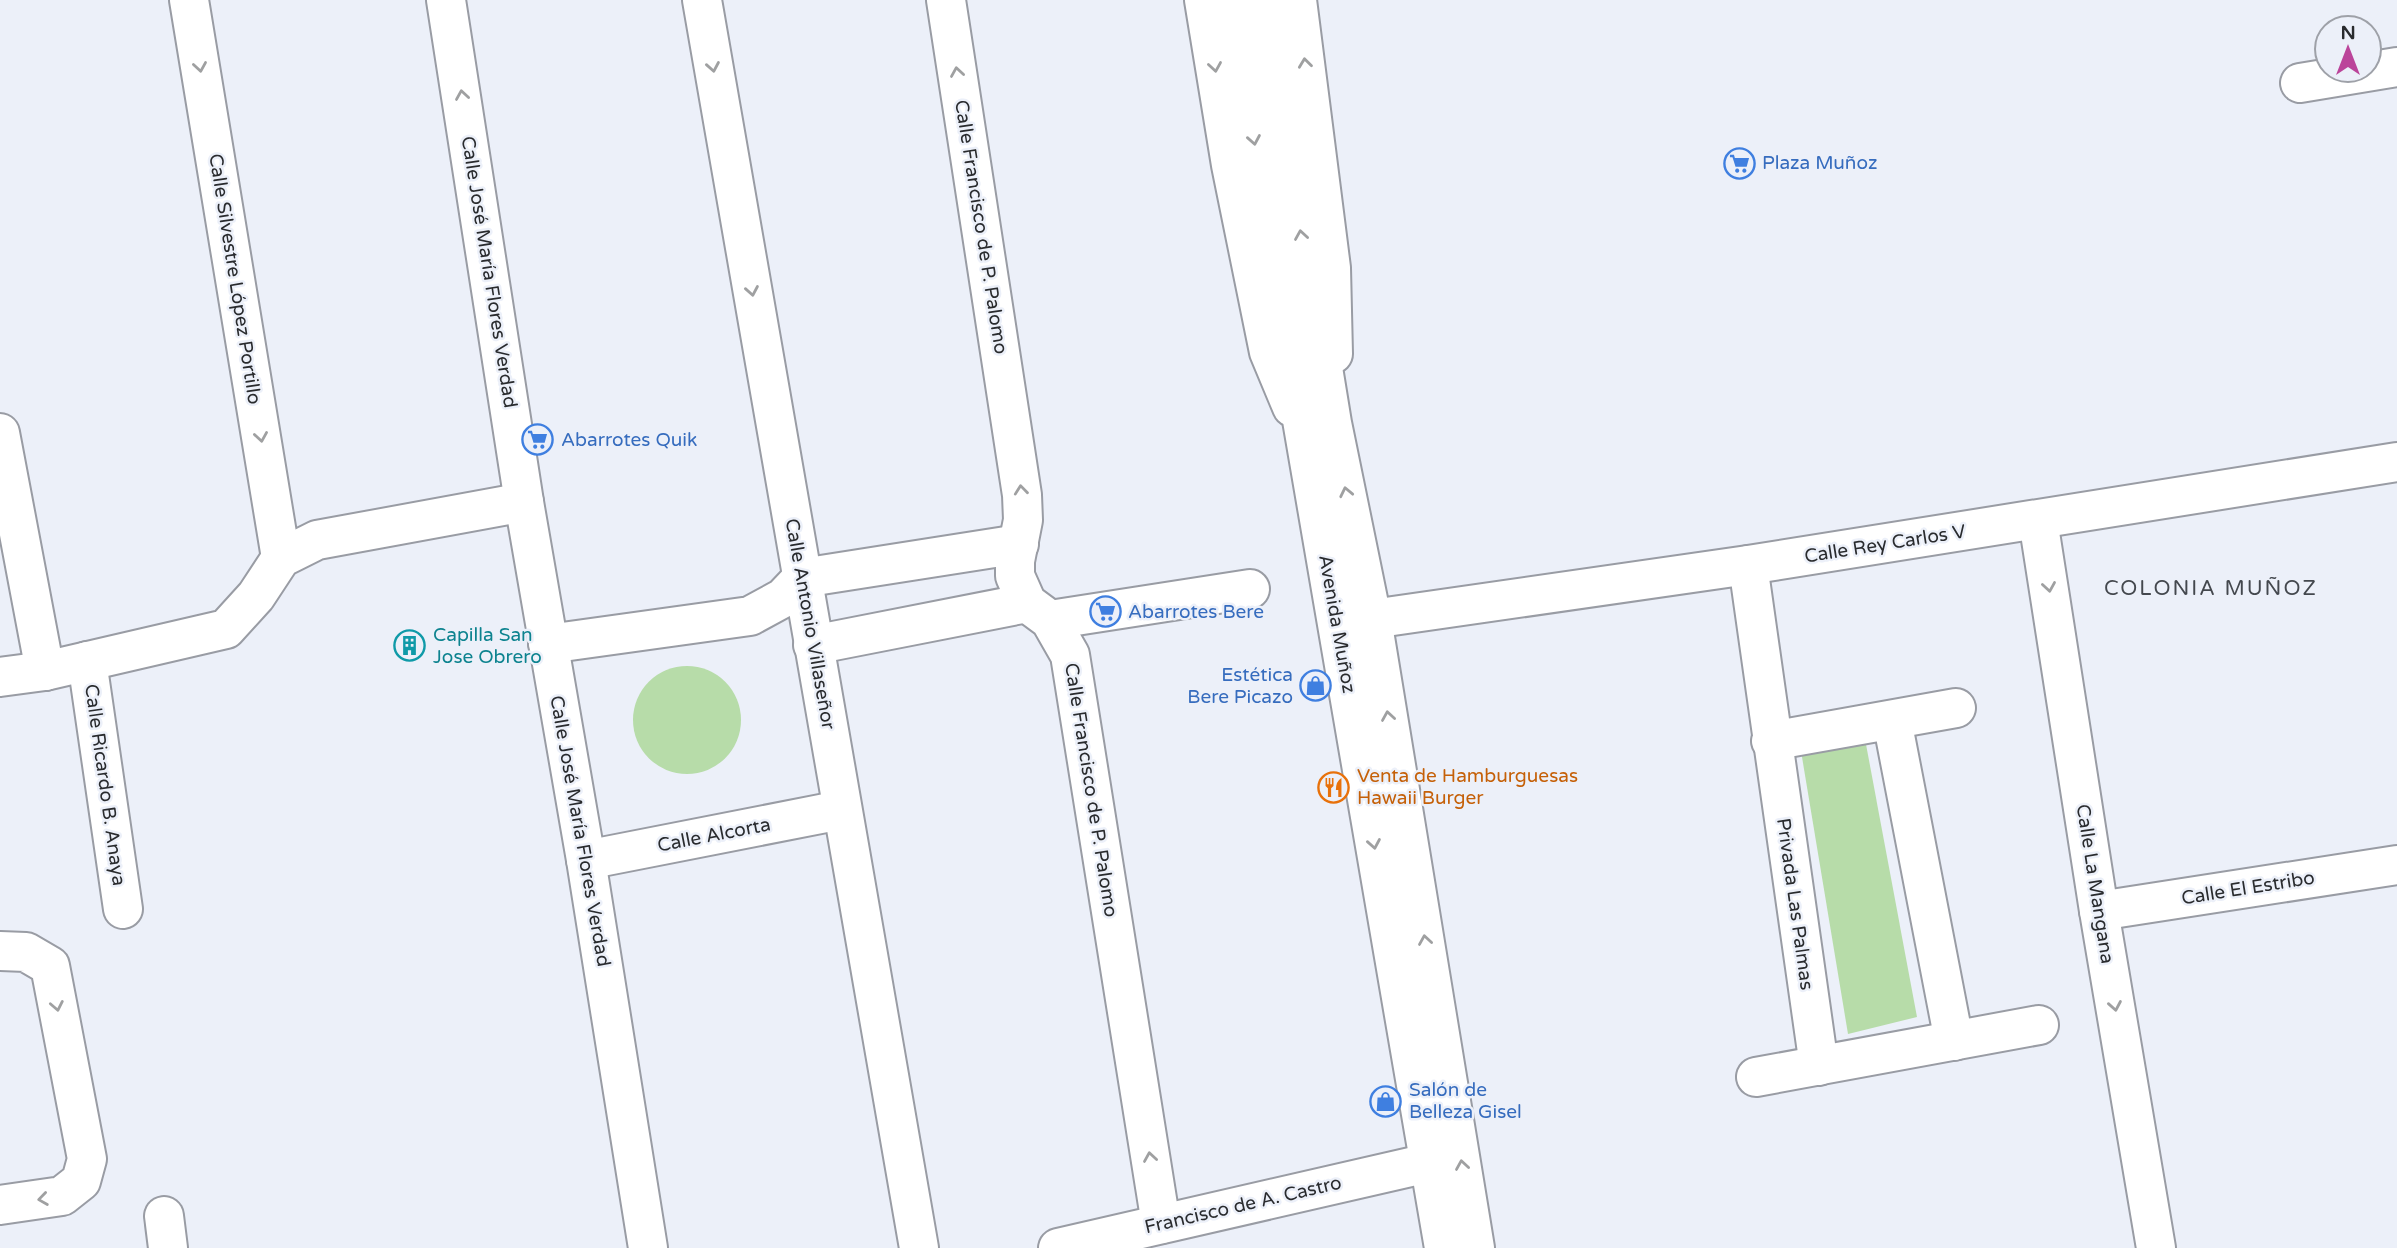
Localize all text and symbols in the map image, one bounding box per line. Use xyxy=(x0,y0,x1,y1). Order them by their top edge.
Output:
north arrow xyxy=(2313,14,2383,84)
text: N xyxy=(2340,22,2356,44)
one-way arrow xyxy=(1297,57,1312,68)
one-way arrow xyxy=(192,61,207,73)
one-way arrow xyxy=(705,61,720,73)
one-way arrow xyxy=(1207,61,1222,73)
one-way arrow xyxy=(950,66,965,78)
one-way arrow xyxy=(454,90,469,101)
street label: Calle Francisco de P. Palomo xyxy=(950,98,1012,356)
street label: Calle José María Flores Verdad xyxy=(457,134,521,410)
one-way arrow xyxy=(1246,134,1261,146)
supermarket icon: Plaza Muñoz xyxy=(1722,146,1756,180)
street label: Calle Silvestre López Portillo xyxy=(204,152,266,406)
place label: Plaza Muñoz xyxy=(1762,152,1877,174)
one-way arrow xyxy=(1294,229,1309,241)
one-way arrow xyxy=(744,285,759,297)
supermarket icon: Abarrotes Quik xyxy=(521,423,555,457)
place label: Abarrotes Quik xyxy=(561,429,697,451)
one-way arrow xyxy=(253,431,268,443)
one-way arrow xyxy=(1014,485,1029,496)
one-way arrow xyxy=(1339,486,1354,498)
street label: Calle Antonio Villaseñor xyxy=(781,517,840,732)
street label: Calle Rey Carlos V xyxy=(1803,520,1967,568)
street label: Avenida Muñoz xyxy=(1314,553,1360,695)
district label: COLONIA MUÑOZ xyxy=(2104,576,2318,601)
one-way arrow xyxy=(2041,581,2056,593)
supermarket icon: Abarrotes Bere xyxy=(1088,595,1122,629)
place label: Abarrotes Bere xyxy=(1128,601,1264,623)
place label: Capilla San Jose Obrero xyxy=(433,624,542,668)
building icon: Capilla San Jose Obrero xyxy=(393,629,427,663)
street label: Calle Francisco de P. Palomo xyxy=(1060,661,1122,919)
place label: Estética Bere Picazo xyxy=(1187,664,1293,708)
shop icon: Estética Bere Picazo xyxy=(1299,669,1333,703)
street label: Calle Ricardo B. Anaya xyxy=(80,683,130,887)
street label: Calle José María Flores Verdad xyxy=(545,694,615,968)
one-way arrow xyxy=(1381,710,1396,722)
place label: Venta de Hamburguesas Hawaii Burger xyxy=(1357,765,1578,809)
restaurant icon: Venta de Hamburguesas Hawaii Burger xyxy=(1317,770,1351,804)
street label: Calle La Mangana xyxy=(2072,803,2118,965)
street label: Calle Alcorta xyxy=(656,813,772,857)
street label: Privada Las Palmas xyxy=(1772,817,1818,991)
one-way arrow xyxy=(1366,838,1381,850)
street label: Calle El Estribo xyxy=(2180,867,2316,909)
one-way arrow xyxy=(1418,934,1433,946)
one-way arrow xyxy=(49,1000,64,1012)
one-way arrow xyxy=(2107,1000,2122,1011)
place label: Salón de Belleza Gisel xyxy=(1409,1079,1522,1123)
shop icon: Salón de Belleza Gisel xyxy=(1369,1084,1403,1118)
one-way arrow xyxy=(1143,1151,1158,1163)
one-way arrow xyxy=(1455,1159,1470,1171)
street label: Francisco de A. Castro xyxy=(1142,1172,1344,1238)
one-way arrow xyxy=(37,1191,49,1206)

